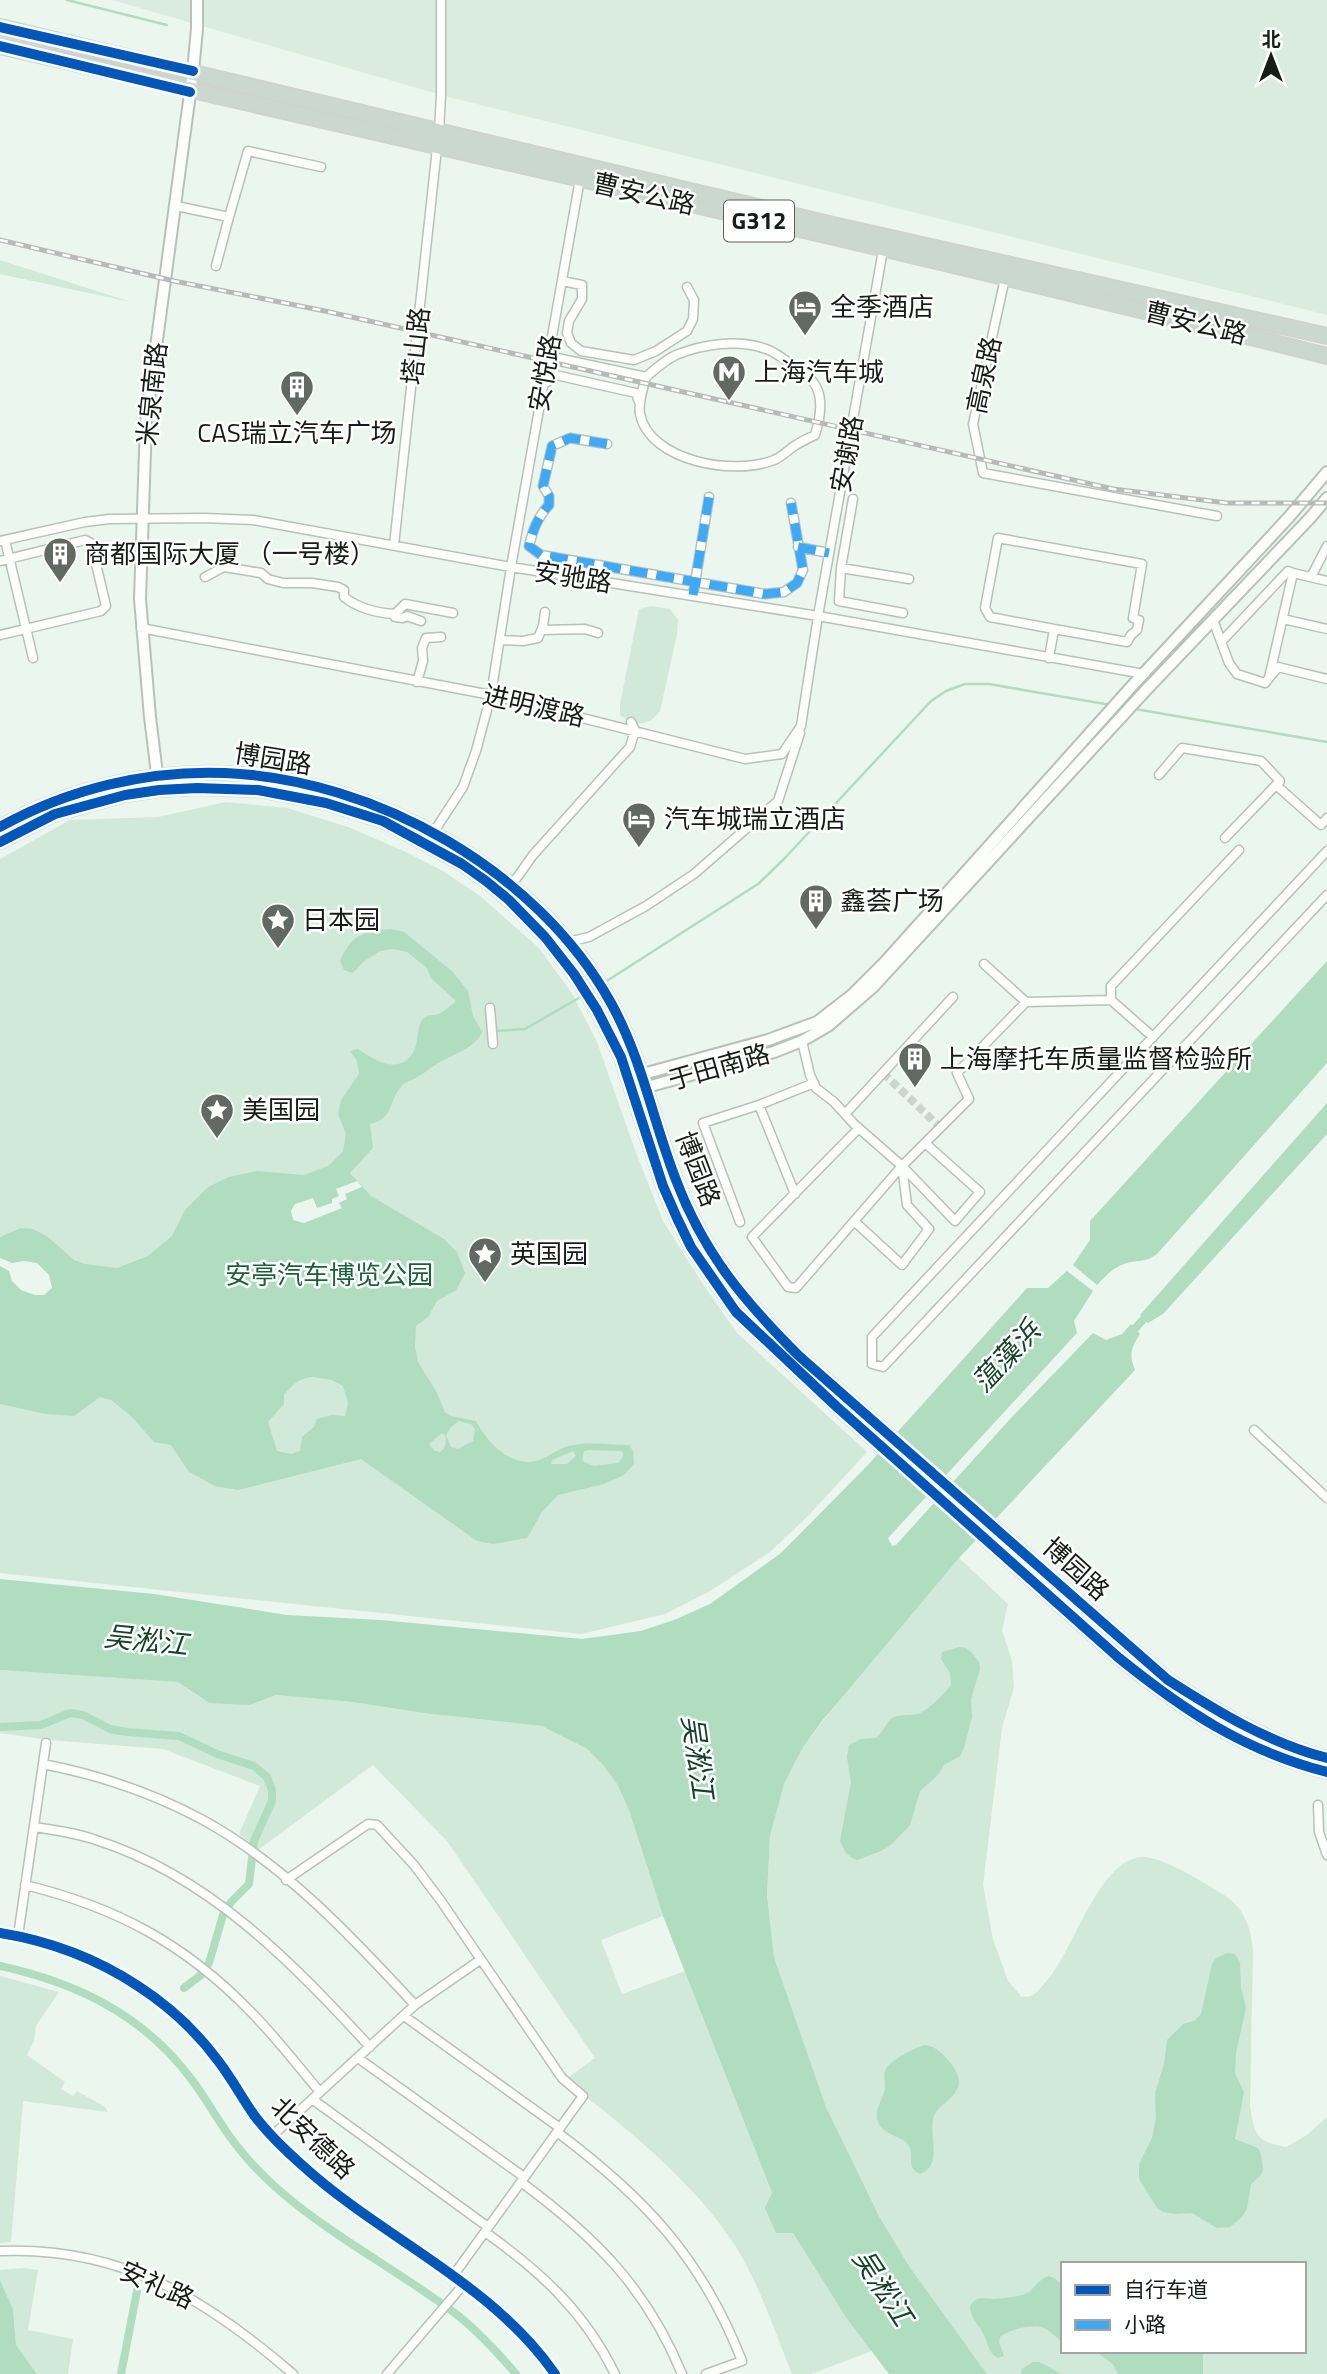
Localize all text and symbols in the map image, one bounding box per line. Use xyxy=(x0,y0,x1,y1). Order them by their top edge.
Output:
north arrow xyxy=(1236,21,1306,91)
text: 北 xyxy=(1261,24,1281,53)
street label: 曹安公路 xyxy=(589,163,699,224)
road number: G312 xyxy=(724,201,794,242)
place label: 全季酒店 xyxy=(830,287,934,326)
hotel icon: 全季酒店 xyxy=(786,288,824,337)
street label: 曹安公路 xyxy=(1141,291,1251,354)
street label: 塔山路 xyxy=(392,305,439,387)
street label: 安悦路 xyxy=(519,331,570,415)
street label: 高泉路 xyxy=(956,333,1011,417)
street label: 米泉南路 xyxy=(127,340,176,448)
place label: 上海汽车城 xyxy=(754,352,884,391)
metro station icon: 上海汽车城 xyxy=(710,353,748,402)
building icon: CAS瑞立汽车广场 xyxy=(278,368,316,417)
street label: 安谢路 xyxy=(821,412,872,496)
place label: CAS瑞立汽车广场 xyxy=(197,413,397,452)
place label: 商都国际大厦 （一号楼） xyxy=(84,534,376,573)
building icon: 商都国际大厦 （一号楼） xyxy=(41,535,79,584)
street label: 安驰路 xyxy=(532,551,615,602)
street label: 进明渡路 xyxy=(479,675,589,736)
street label: 博园路 xyxy=(232,733,315,784)
place label: 汽车城瑞立酒店 xyxy=(664,799,846,838)
hotel icon: 汽车城瑞立酒店 xyxy=(620,800,658,849)
place label: 鑫荟广场 xyxy=(840,881,944,920)
building icon: 鑫荟广场 xyxy=(797,882,835,931)
place label: 日本园 xyxy=(302,900,380,939)
place icon: 日本园 xyxy=(259,901,297,950)
street label: 于田南路 xyxy=(663,1033,774,1100)
place label: 上海摩托车质量监督检验所 xyxy=(940,1039,1252,1078)
building icon: 上海摩托车质量监督检验所 xyxy=(896,1040,934,1089)
place label: 美国园 xyxy=(242,1090,320,1129)
place icon: 美国园 xyxy=(198,1091,236,1140)
street label: 博园路 xyxy=(666,1125,731,1212)
place label: 英国园 xyxy=(510,1234,588,1273)
place icon: 英国园 xyxy=(466,1235,504,1284)
park label: 安亭汽车博览公园 xyxy=(225,1255,433,1294)
water label: 蕰藻浜 xyxy=(961,1308,1052,1401)
street label: 博园路 xyxy=(1034,1528,1118,1609)
water label: 吴淞江 xyxy=(102,1614,193,1666)
water label: 吴淞江 xyxy=(671,1712,726,1804)
street label: 北安德路 xyxy=(262,2087,364,2188)
water label: 吴淞江 xyxy=(843,2240,926,2336)
street label: 安礼路 xyxy=(114,2251,201,2318)
legend xyxy=(1061,2262,1306,2353)
text: 自行车道 xyxy=(1124,2273,1208,2305)
text: 小路 xyxy=(1124,2308,1166,2340)

